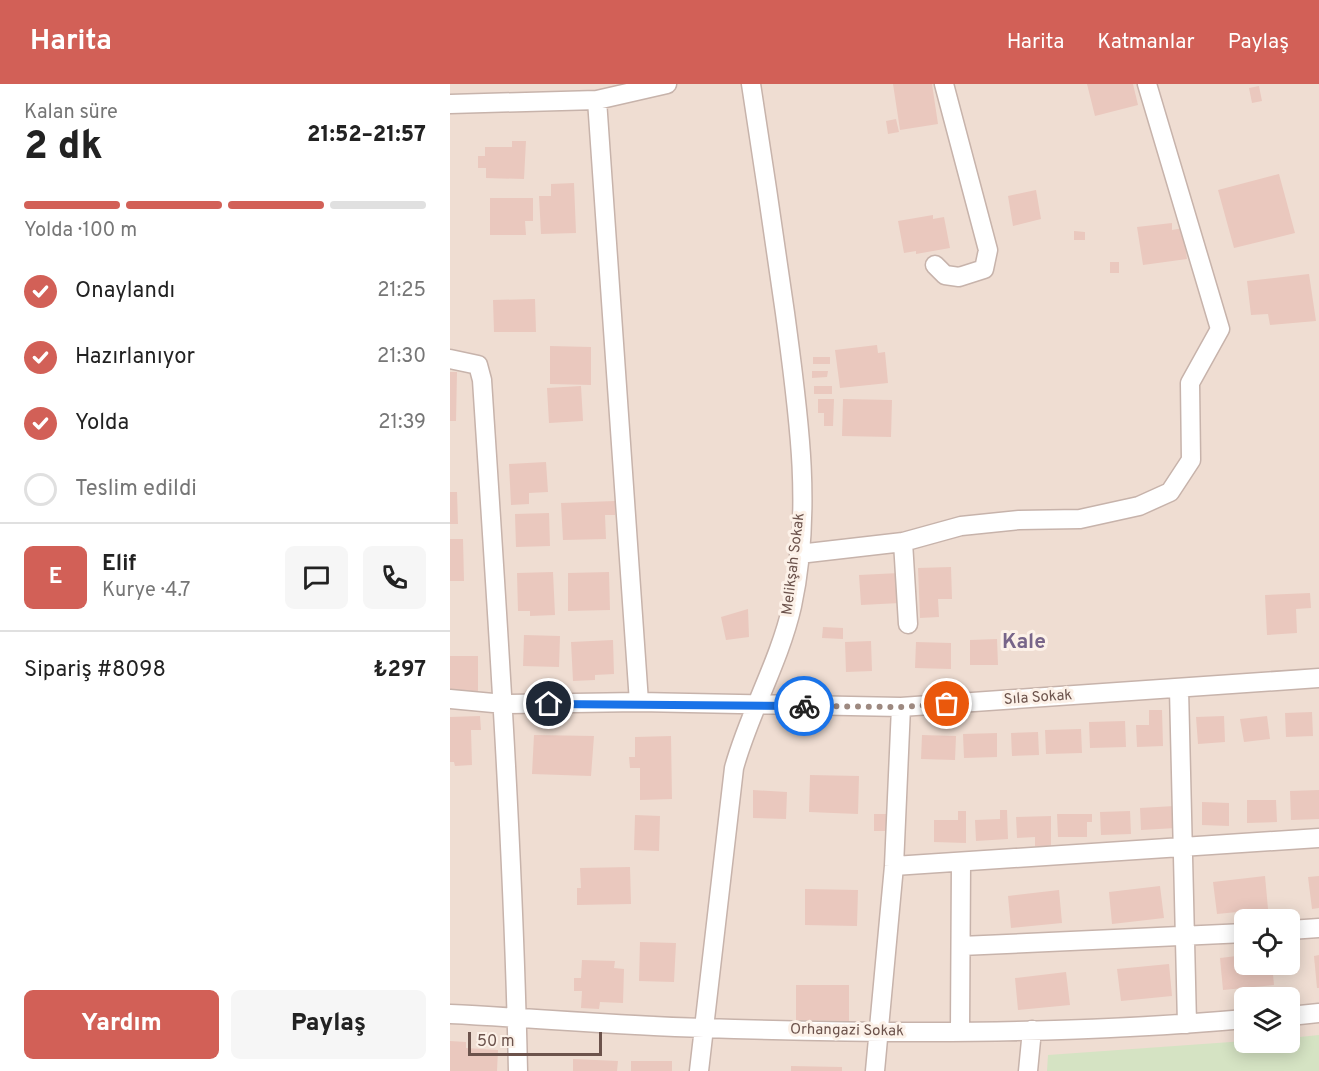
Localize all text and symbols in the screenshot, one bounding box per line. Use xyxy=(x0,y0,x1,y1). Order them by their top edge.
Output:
text: Harita xyxy=(30,24,112,60)
text: Harita xyxy=(1007,29,1064,56)
text: Katmanlar xyxy=(1097,29,1195,56)
text: Paylaş xyxy=(1228,29,1289,56)
text: Kalan süre xyxy=(24,100,118,126)
text: 21:52–21:57 xyxy=(307,122,426,149)
text: 2 dk xyxy=(24,124,103,173)
text: Yolda · 100 m xyxy=(24,218,137,244)
icon: check xyxy=(24,275,57,308)
text: Onaylandı xyxy=(75,278,175,305)
text: 21:25 xyxy=(377,278,426,304)
icon: check xyxy=(24,341,57,374)
text: Hazırlanıyor xyxy=(75,344,195,371)
text: 21:30 xyxy=(377,344,426,370)
icon: check xyxy=(24,407,57,440)
text: Yolda xyxy=(75,410,129,437)
text: 21:39 xyxy=(378,410,426,436)
text: Teslim edildi xyxy=(75,476,197,503)
street label: Melikşah Sokak xyxy=(778,512,810,616)
button: chat xyxy=(285,546,348,609)
button: phone xyxy=(363,546,426,609)
text: Elif xyxy=(102,551,136,578)
text: E xyxy=(49,564,62,591)
text: Kurye · 4.7 xyxy=(102,578,190,604)
district label: Kale xyxy=(1002,629,1046,656)
text: Sipariş #8098 xyxy=(24,657,166,684)
text: ₺297 xyxy=(373,657,426,684)
courier xyxy=(774,676,834,736)
pin xyxy=(523,678,574,729)
pin xyxy=(921,678,972,729)
street label: Sıla Sokak xyxy=(1003,686,1073,710)
icon: home xyxy=(532,687,565,720)
icon: bag xyxy=(930,687,963,720)
icon: bike xyxy=(788,690,821,723)
map controls xyxy=(1234,909,1300,1053)
button: locate xyxy=(1234,909,1300,975)
button: layers xyxy=(1234,987,1300,1053)
button: Yardım xyxy=(24,990,219,1059)
button: Paylaş xyxy=(231,990,426,1059)
street label: Orhangazi Sokak xyxy=(790,1021,904,1041)
scale bar xyxy=(468,1029,602,1056)
text: 50 m xyxy=(477,1032,515,1052)

